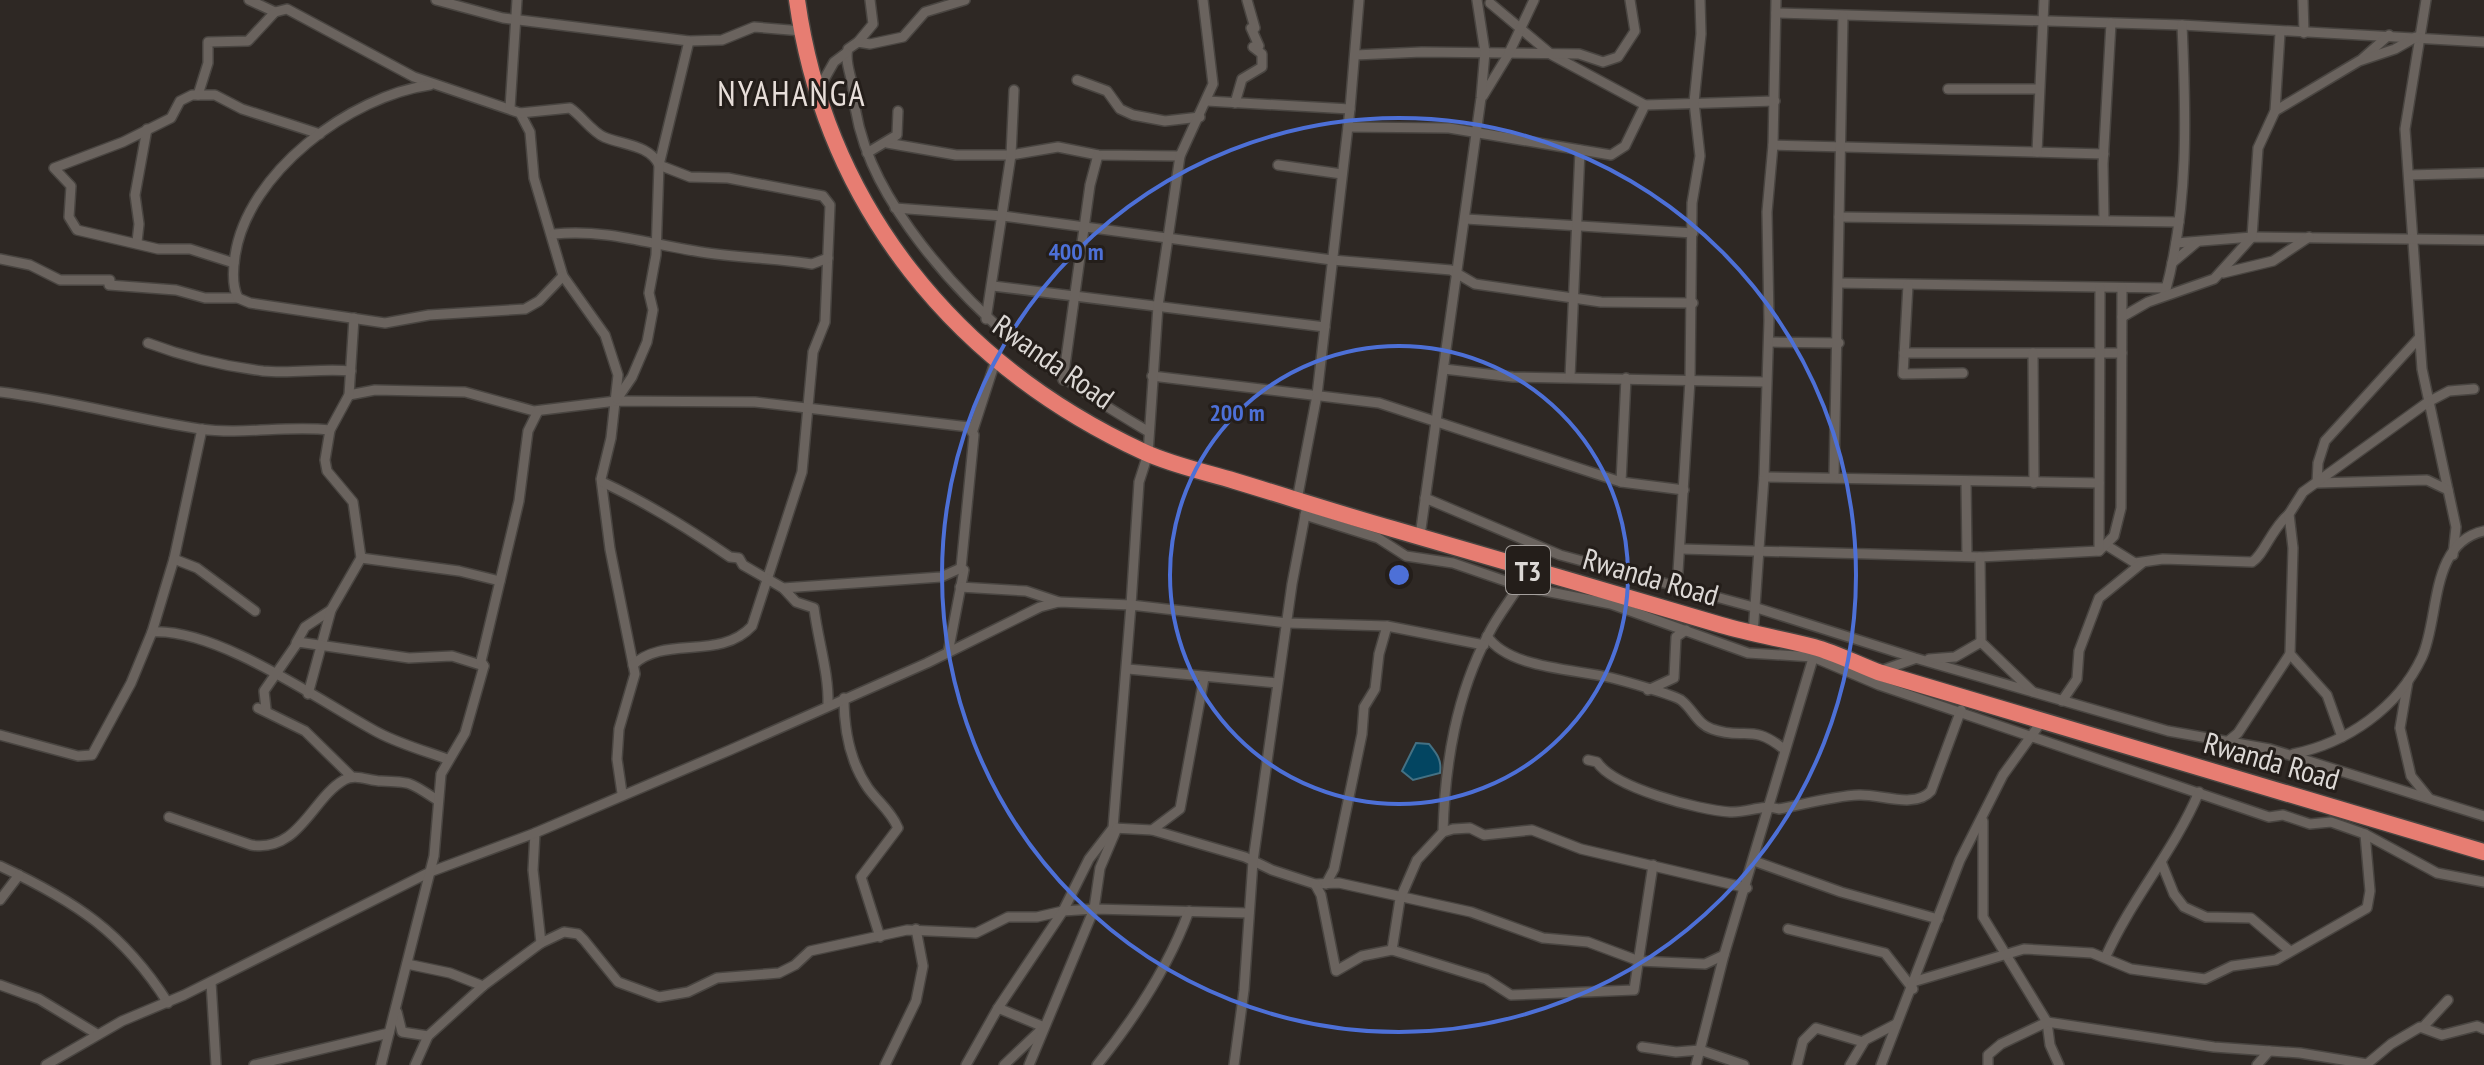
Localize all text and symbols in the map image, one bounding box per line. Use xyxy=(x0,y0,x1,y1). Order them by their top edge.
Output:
district label: NYAHANGA xyxy=(717,71,867,115)
text: 400 m xyxy=(1048,236,1104,267)
street label: Rwanda Road xyxy=(986,305,1122,417)
text: 200 m xyxy=(1209,397,1265,428)
street label: Rwanda Road xyxy=(1579,538,1723,614)
road number: T3 xyxy=(1506,546,1550,594)
centre of rings xyxy=(1385,561,1413,589)
street label: Rwanda Road xyxy=(2200,722,2344,798)

